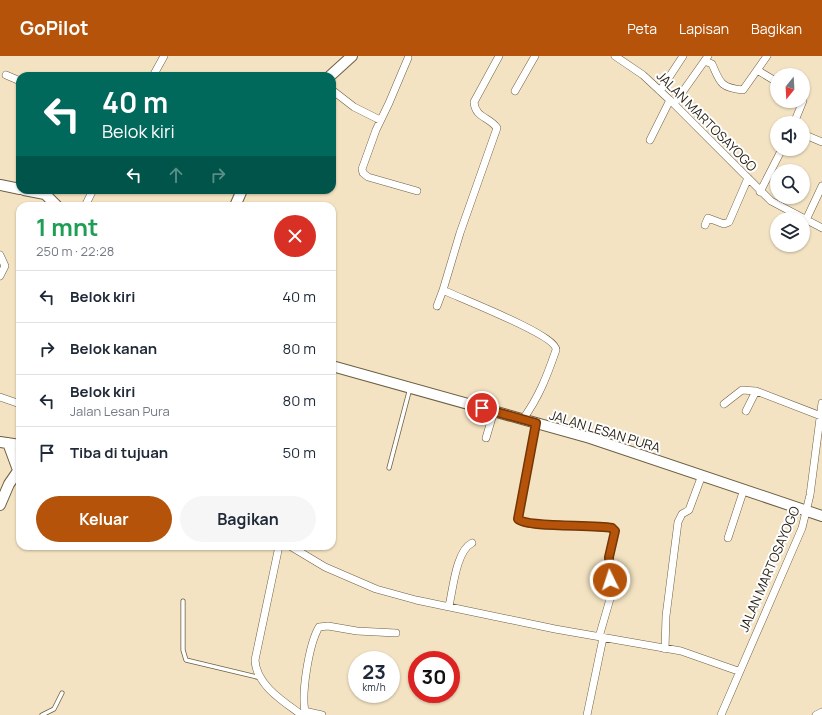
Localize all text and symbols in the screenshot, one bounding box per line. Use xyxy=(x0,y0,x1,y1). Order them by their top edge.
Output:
text: GoPilot xyxy=(20,15,88,41)
text: Peta xyxy=(627,19,657,38)
text: Lapisan xyxy=(679,19,729,38)
text: Bagikan xyxy=(751,19,802,38)
street label: JALAN MARTOSAYOGO xyxy=(653,67,762,176)
north arrow xyxy=(770,68,810,108)
map controls xyxy=(770,68,810,252)
text: 40 m xyxy=(102,83,168,121)
icon: left xyxy=(36,88,88,140)
button: sound xyxy=(770,116,810,156)
text: Belok kiri xyxy=(102,119,175,143)
icon: left xyxy=(123,164,145,186)
icon: ahead xyxy=(165,164,187,186)
icon: right xyxy=(207,164,229,186)
button: search xyxy=(770,164,810,204)
text: 1 mnt xyxy=(36,210,98,243)
button: layers xyxy=(770,212,810,252)
button: close xyxy=(274,215,316,257)
text: 250 m · 22:28 xyxy=(36,242,114,260)
icon: left xyxy=(36,286,58,308)
text: Belok kiri xyxy=(70,286,136,307)
text: 40 m xyxy=(282,286,316,307)
icon: right xyxy=(36,338,58,360)
text: Belok kanan xyxy=(70,338,157,359)
text: 80 m xyxy=(282,338,316,359)
text: Belok kiri xyxy=(70,381,136,402)
icon: left xyxy=(36,390,58,412)
text: 80 m xyxy=(282,390,316,411)
pin xyxy=(465,391,499,425)
icon: arrive xyxy=(471,397,493,419)
text: Jalan Lesan Pura xyxy=(70,402,170,420)
street label: JALAN LESAN PURA xyxy=(547,406,663,456)
icon: arrive xyxy=(36,442,58,464)
text: Tiba di tujuan xyxy=(70,442,168,463)
text: 50 m xyxy=(282,442,316,463)
button: Keluar xyxy=(36,496,172,542)
button: Bagikan xyxy=(180,496,316,542)
street label: JALAN MARTOSAYOGO xyxy=(734,503,804,635)
position arrow xyxy=(589,559,631,601)
speed limit sign: 30 xyxy=(408,651,460,703)
text: 23 xyxy=(362,658,386,685)
text: km/h xyxy=(362,680,386,694)

